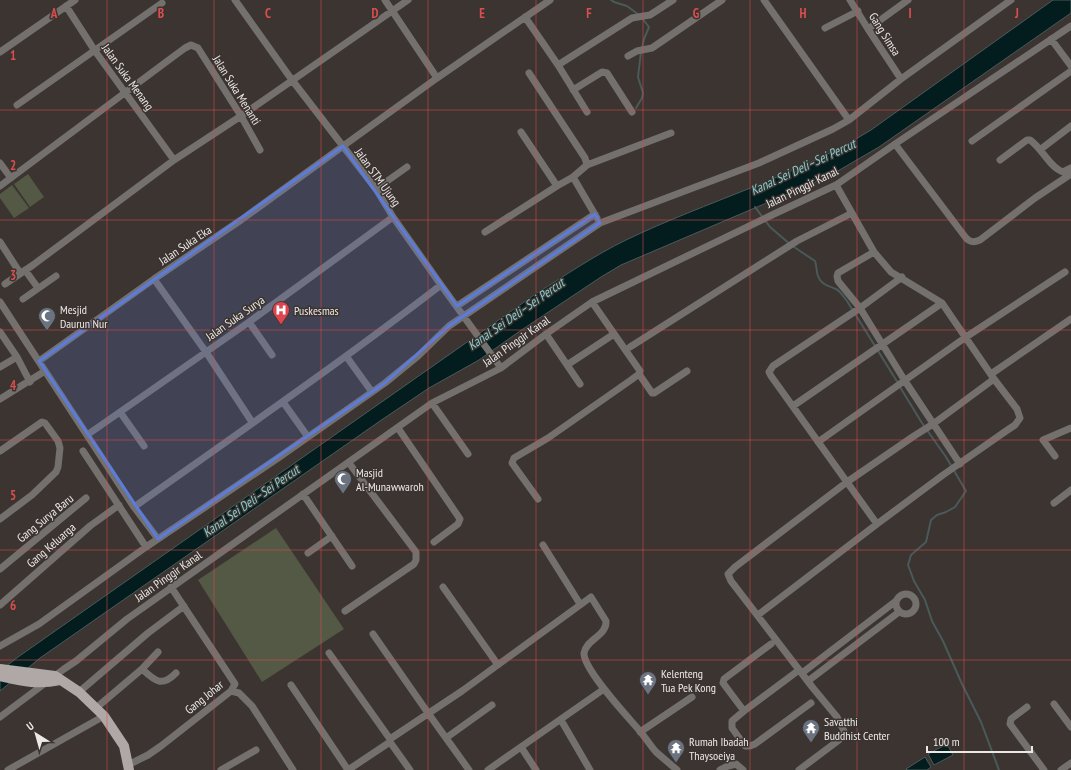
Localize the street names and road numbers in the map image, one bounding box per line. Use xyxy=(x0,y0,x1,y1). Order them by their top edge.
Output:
street label: Gang Simsa xyxy=(866,10,904,59)
street label: Jalan Suka Menang xyxy=(98,40,157,113)
street label: Jalan Suka Menanti xyxy=(209,52,264,128)
street label: Jalan STM Ujung xyxy=(351,144,404,209)
street label: Jalan Pinggir Kanal xyxy=(763,163,841,211)
street label: Jalan Suka Eka xyxy=(155,222,214,269)
street label: Jalan Suka Surya xyxy=(202,292,267,344)
street label: Jalan Pinggir Kanal xyxy=(479,312,553,370)
street label: Gang Surya Baru xyxy=(14,491,76,545)
street label: Gang Keluarga xyxy=(23,519,79,570)
street label: Jalan Pinggir Kanal xyxy=(131,547,205,605)
street label: Gang Johar xyxy=(182,677,227,717)

